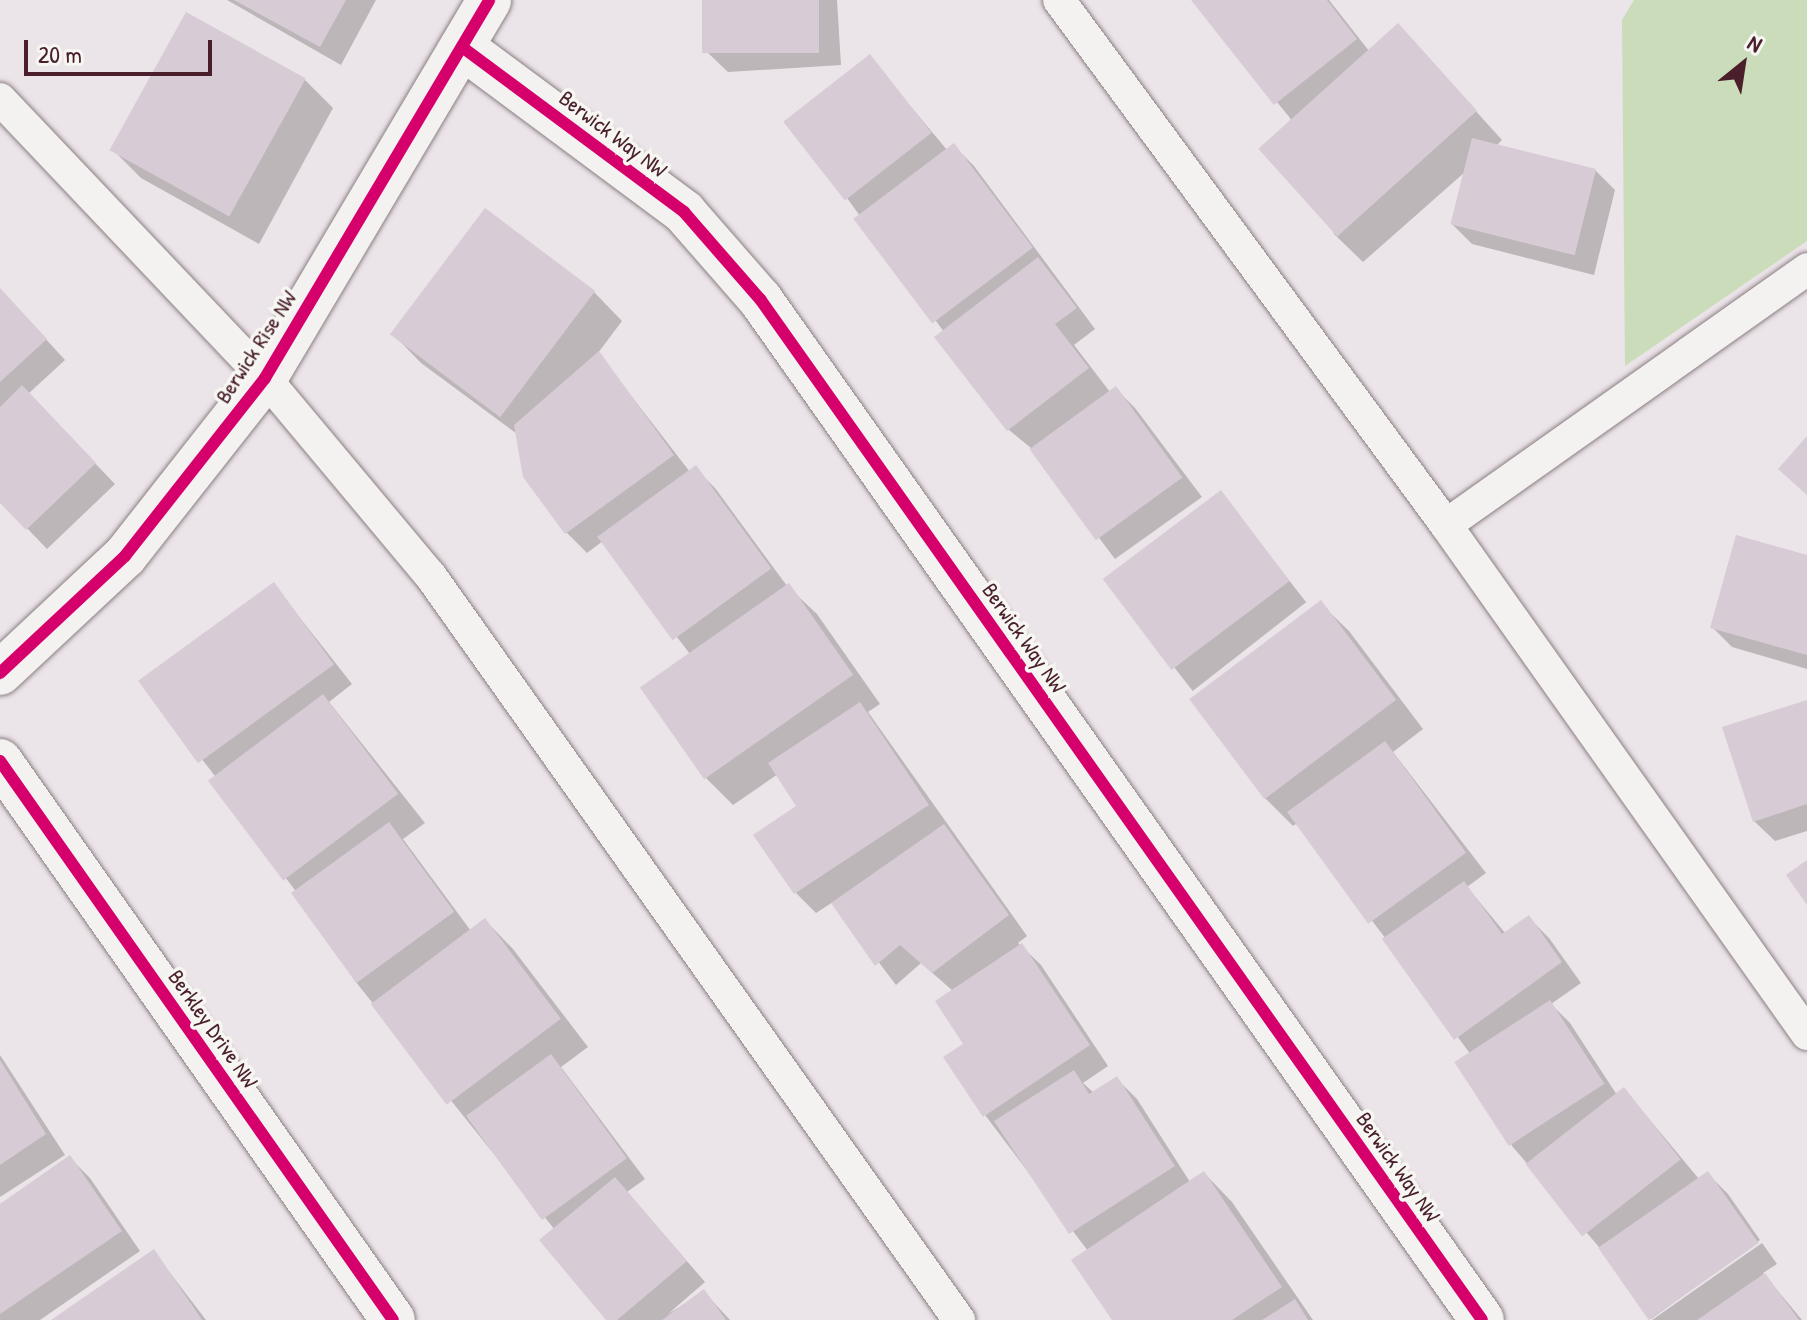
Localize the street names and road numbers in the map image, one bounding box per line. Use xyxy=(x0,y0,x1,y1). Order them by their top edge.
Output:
street label: Berwick Way NW xyxy=(554,85,672,183)
street label: Berwick Rise NW xyxy=(210,286,302,408)
street label: Berwick Way NW xyxy=(976,578,1072,698)
street label: Berkley Drive NW xyxy=(163,965,263,1093)
street label: Berwick Way NW xyxy=(1350,1107,1446,1227)

